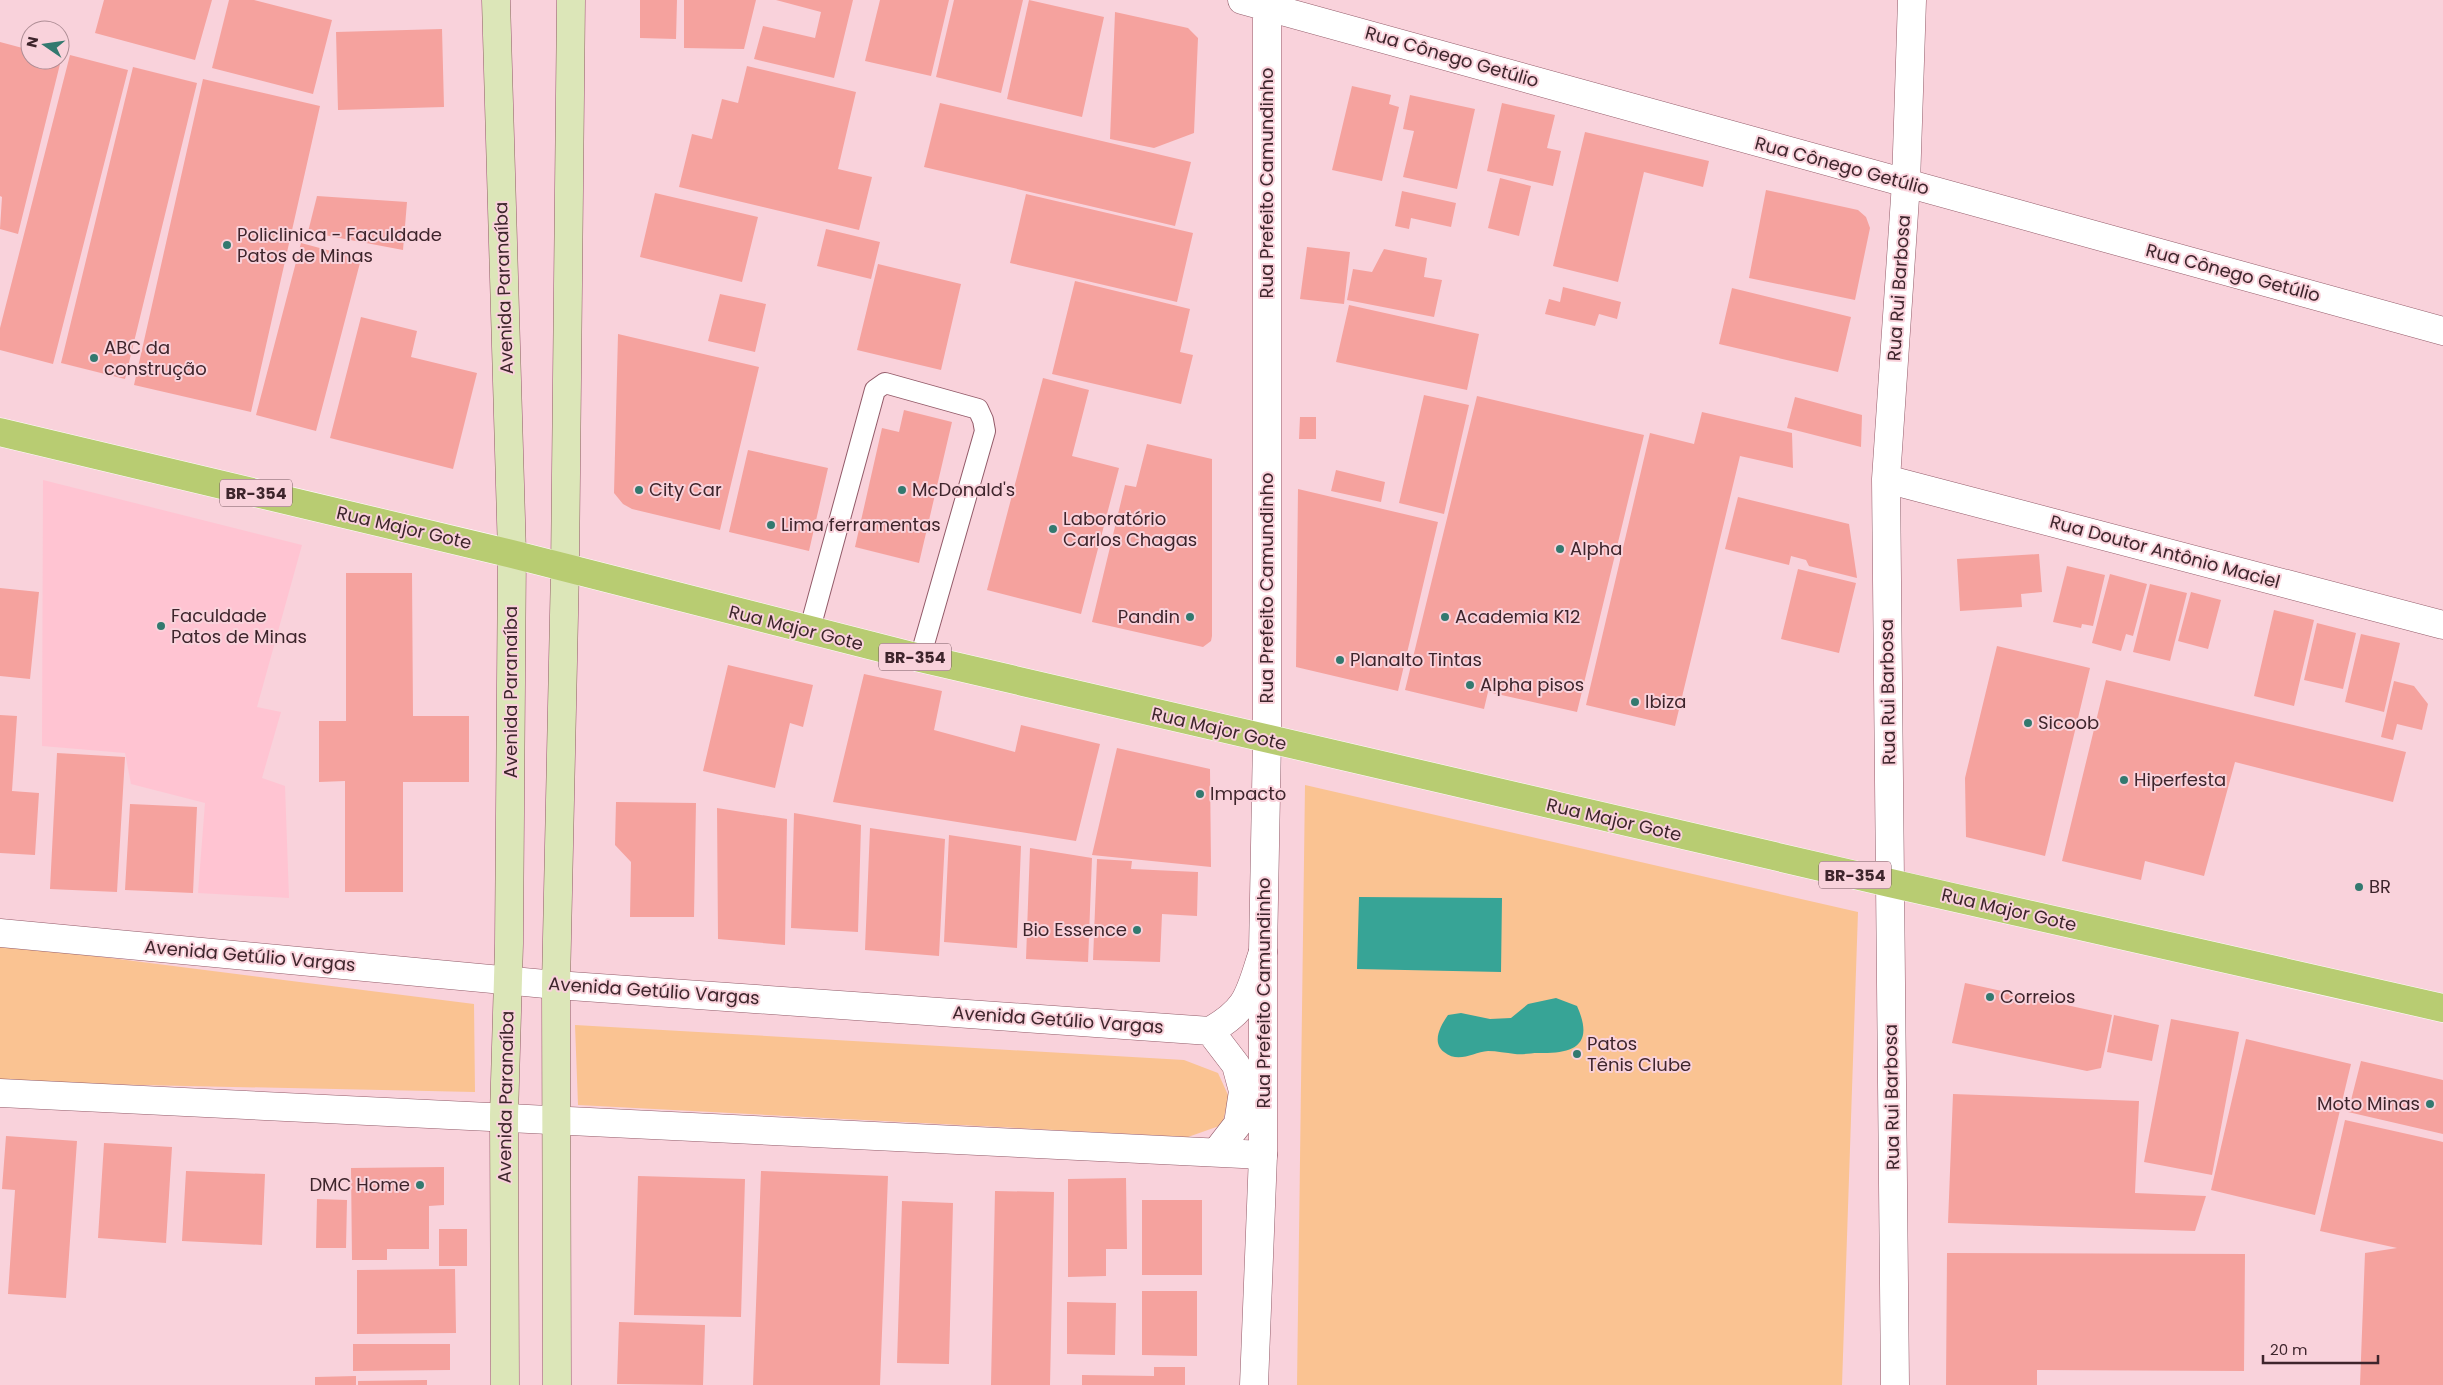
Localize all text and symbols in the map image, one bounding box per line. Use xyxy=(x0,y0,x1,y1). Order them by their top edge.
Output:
north arrow xyxy=(20,20,70,70)
street label: Rua Cônego Getúlio xyxy=(1362,20,1542,93)
text: N xyxy=(21,35,43,49)
street label: Rua Prefeito Camundinho xyxy=(1254,68,1279,298)
street label: Rua Cônego Getúlio xyxy=(1752,130,1932,201)
street label: Avenida Paranaíba xyxy=(488,201,519,375)
street label: Rua Rui Barbosa xyxy=(1881,214,1916,362)
place label: Policlinica - Faculdade Patos de Minas xyxy=(237,222,442,268)
street label: Rua Cônego Getúlio xyxy=(2143,237,2323,308)
marker: Policlinica - Faculdade Patos de Minas xyxy=(221,239,233,251)
place label: ABC da construção xyxy=(104,335,207,381)
marker: ABC da construção xyxy=(88,352,100,364)
street label: Rua Prefeito Camundinho xyxy=(1254,473,1279,703)
place label: City Car xyxy=(649,477,722,502)
place label: McDonald's xyxy=(912,477,1015,502)
road number: BR-354 xyxy=(220,479,292,506)
marker: City Car xyxy=(633,484,645,496)
marker: McDonald's xyxy=(896,484,908,496)
street label: Rua Major Gote xyxy=(334,500,474,555)
place label: Laboratório Carlos Chagas xyxy=(1063,506,1197,552)
street label: Rua Doutor Antônio Maciel xyxy=(2047,509,2283,594)
place label: Lima ferramentas xyxy=(781,512,941,537)
marker: Lima ferramentas xyxy=(765,519,777,531)
marker: Laboratório Carlos Chagas xyxy=(1047,523,1059,535)
place label: Alpha xyxy=(1570,536,1622,561)
marker: Alpha xyxy=(1554,543,1566,555)
street label: Rua Major Gote xyxy=(726,599,866,656)
place label: Faculdade Patos de Minas xyxy=(171,603,307,649)
place label: Pandin xyxy=(1118,604,1180,629)
place label: Academia K12 xyxy=(1455,604,1580,629)
street label: Avenida Paranaíba xyxy=(498,606,523,778)
marker: Pandin xyxy=(1184,611,1196,623)
marker: Academia K12 xyxy=(1439,611,1451,623)
street label: Rua Rui Barbosa xyxy=(1874,619,1901,765)
marker: Faculdade Patos de Minas xyxy=(155,620,167,632)
road number: BR-354 xyxy=(879,644,951,670)
place label: Planalto Tintas xyxy=(1350,647,1482,672)
marker: Planalto Tintas xyxy=(1334,654,1346,666)
place label: Alpha pisos xyxy=(1480,672,1584,697)
marker: Alpha pisos xyxy=(1464,679,1476,691)
place label: Ibiza xyxy=(1645,689,1686,714)
marker: Ibiza xyxy=(1629,696,1641,708)
street label: Rua Major Gote xyxy=(1149,701,1289,756)
place label: Sicoob xyxy=(2038,710,2099,735)
marker: Sicoob xyxy=(2022,717,2034,729)
place label: Hiperfesta xyxy=(2134,767,2226,792)
marker: Hiperfesta xyxy=(2118,774,2130,786)
place label: Impacto xyxy=(1210,781,1286,806)
marker: Impacto xyxy=(1194,788,1206,800)
street label: Rua Major Gote xyxy=(1544,792,1684,847)
road number: BR-354 xyxy=(1819,862,1891,888)
place label: BR xyxy=(2369,874,2391,899)
street label: Rua Prefeito Camundinho xyxy=(1251,878,1276,1108)
marker: BR xyxy=(2353,881,2365,893)
street label: Rua Major Gote xyxy=(1939,882,2079,937)
place label: Bio Essence xyxy=(1022,917,1127,942)
marker: Bio Essence xyxy=(1131,924,1143,936)
street label: Avenida Getúlio Vargas xyxy=(144,934,357,977)
street label: Avenida Getúlio Vargas xyxy=(548,971,760,1010)
place label: Correios xyxy=(2000,984,2075,1009)
marker: Correios xyxy=(1984,991,1996,1003)
street label: Avenida Getúlio Vargas xyxy=(952,1000,1164,1039)
street label: Avenida Paranaíba xyxy=(491,1011,520,1183)
street label: Rua Rui Barbosa xyxy=(1878,1024,1905,1170)
place label: Patos Tênis Clube xyxy=(1587,1031,1691,1077)
marker: Patos Tênis Clube xyxy=(1571,1048,1583,1060)
place label: Moto Minas xyxy=(2317,1091,2420,1116)
marker: Moto Minas xyxy=(2424,1098,2436,1110)
place label: DMC Home xyxy=(309,1172,410,1197)
marker: DMC Home xyxy=(414,1179,426,1191)
scale bar xyxy=(2263,1332,2378,1364)
text: 20 m xyxy=(2270,1339,2308,1360)

